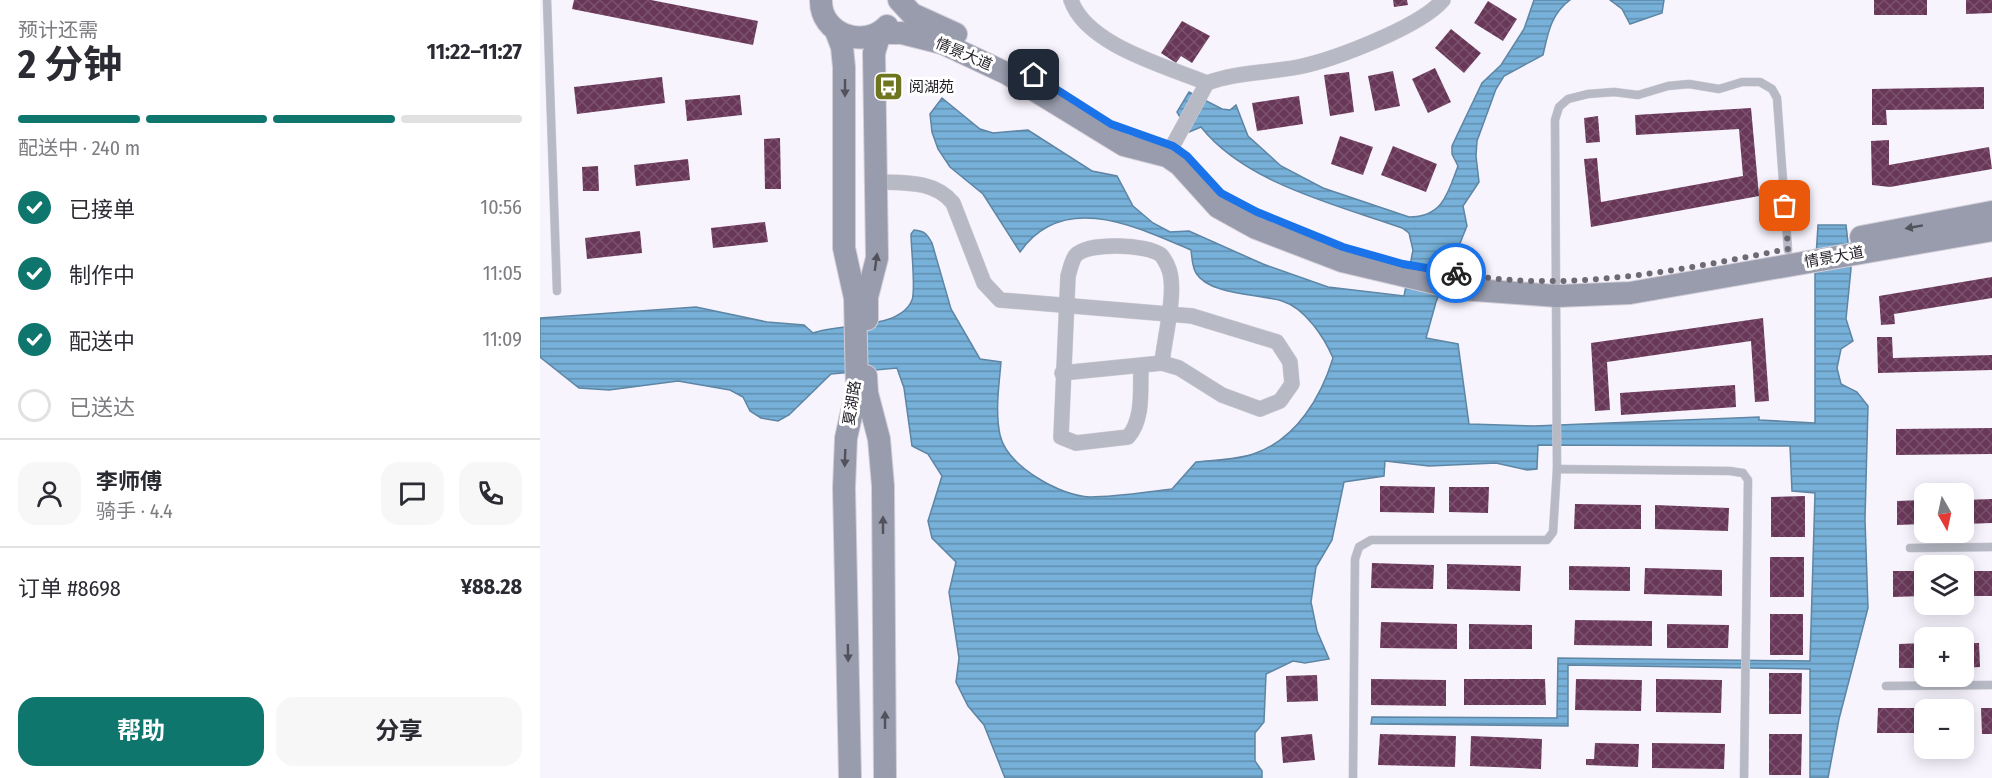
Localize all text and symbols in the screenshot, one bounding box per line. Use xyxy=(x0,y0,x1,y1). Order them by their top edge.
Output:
text: 预计还需 xyxy=(18,18,98,42)
street label: 情景大道 xyxy=(933,34,995,74)
text: 11:22–11:27 xyxy=(427,38,522,65)
text: 2 分钟 xyxy=(18,42,122,88)
pin xyxy=(1008,49,1059,100)
icon: home xyxy=(1017,58,1050,91)
bus stop icon: 阅湖苑 xyxy=(872,71,904,103)
place label: 阅湖苑 xyxy=(909,78,954,96)
one-way arrow xyxy=(840,79,850,98)
text: 配送中 · 240 m xyxy=(18,136,140,160)
pin xyxy=(1759,180,1810,231)
icon: bag xyxy=(1768,189,1801,222)
icon: check xyxy=(18,191,51,224)
text: 10:56 xyxy=(480,195,522,219)
text: 已接单 xyxy=(69,196,135,223)
one-way arrow xyxy=(1904,222,1923,231)
courier xyxy=(1426,243,1486,303)
street label: 情景大道 xyxy=(1803,243,1865,271)
one-way arrow xyxy=(871,252,880,271)
icon: check xyxy=(18,257,51,290)
icon: bike xyxy=(1440,257,1473,290)
text: 11:05 xyxy=(483,261,522,285)
text: 制作中 xyxy=(69,262,135,289)
icon: check xyxy=(18,323,51,356)
text: 11:09 xyxy=(482,327,522,351)
text: 配送中 xyxy=(69,328,135,355)
street label: 夏湖路 xyxy=(840,379,864,427)
text: 已送达 xyxy=(69,394,135,421)
one-way arrow xyxy=(841,448,850,467)
button: person xyxy=(18,462,81,525)
button: chat xyxy=(381,462,444,525)
button: phone xyxy=(459,462,522,525)
text: 李师傅 xyxy=(96,468,162,495)
north arrow xyxy=(1914,483,1974,543)
map controls xyxy=(1914,483,1974,759)
text: 骑手 · 4.4 xyxy=(96,499,173,523)
one-way arrow xyxy=(878,515,888,534)
button: layers xyxy=(1914,555,1974,615)
text: ¥88.28 xyxy=(461,573,522,600)
text: 订单 #8698 xyxy=(18,575,121,602)
button: + xyxy=(1914,627,1974,687)
one-way arrow xyxy=(843,643,852,662)
button: 帮助 xyxy=(18,697,264,766)
button: 分享 xyxy=(276,697,522,766)
button: − xyxy=(1914,699,1974,759)
one-way arrow xyxy=(880,710,890,729)

